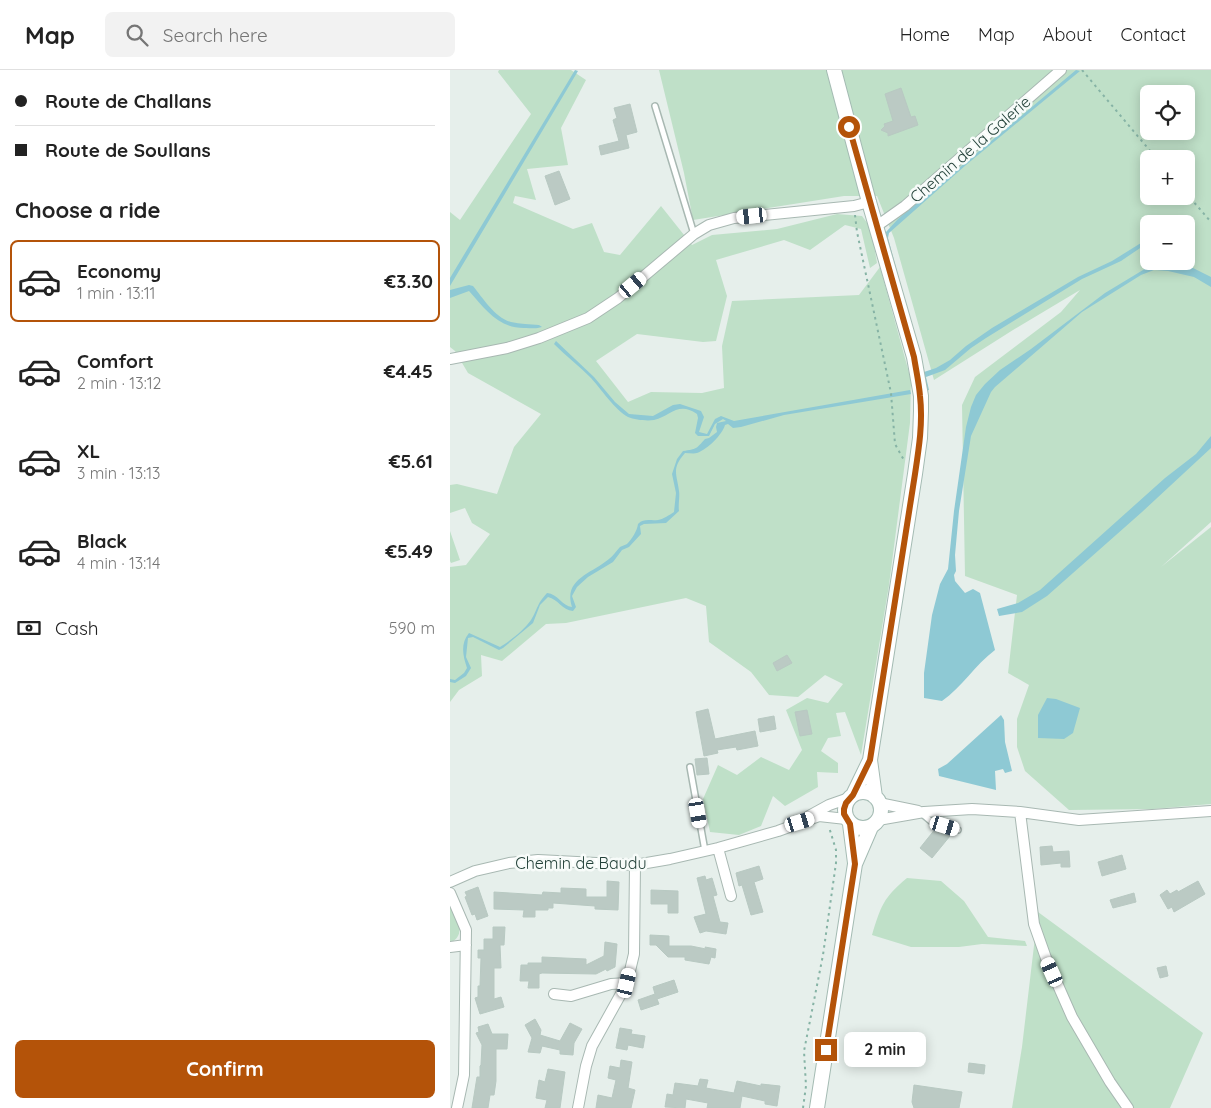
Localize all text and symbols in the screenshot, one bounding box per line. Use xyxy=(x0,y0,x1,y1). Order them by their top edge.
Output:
search box xyxy=(105,12,455,57)
text: Map xyxy=(25,20,75,50)
icon: search xyxy=(123,21,151,49)
text: Search here xyxy=(163,23,268,47)
text: Home xyxy=(900,23,950,46)
text: Map xyxy=(978,23,1015,46)
text: About xyxy=(1043,23,1093,46)
text: Contact xyxy=(1121,23,1186,46)
map controls xyxy=(1140,85,1195,270)
button: locate xyxy=(1140,85,1195,140)
text: Route de Challans xyxy=(45,89,211,113)
street label: Chemin de la Galerie xyxy=(906,91,1034,207)
route start xyxy=(838,116,860,138)
text: Route de Soullans xyxy=(45,138,211,162)
button: + xyxy=(1140,150,1195,205)
text: Choose a ride xyxy=(15,196,160,224)
car xyxy=(736,207,767,225)
button: − xyxy=(1140,215,1195,270)
icon: car xyxy=(17,259,62,304)
text: Economy xyxy=(77,259,161,283)
text: €3.30 xyxy=(384,269,433,293)
car xyxy=(616,270,649,300)
text: 1 min · 13:11 xyxy=(77,283,156,303)
icon: car xyxy=(17,349,62,394)
text: Comfort xyxy=(77,349,154,373)
text: €4.45 xyxy=(384,359,433,383)
text: 2 min · 13:12 xyxy=(77,373,161,393)
icon: car xyxy=(17,439,62,484)
text: XL xyxy=(77,439,100,463)
text: €5.61 xyxy=(389,449,433,473)
text: 3 min · 13:13 xyxy=(77,463,160,483)
icon: car xyxy=(17,529,62,574)
text: Black xyxy=(77,529,127,553)
text: €5.49 xyxy=(385,539,433,563)
text: 4 min · 13:14 xyxy=(77,553,160,573)
icon: cash xyxy=(15,614,43,642)
text: Cash xyxy=(55,616,99,640)
text: 590 m xyxy=(389,618,435,638)
car xyxy=(688,797,707,829)
car xyxy=(783,810,816,834)
car xyxy=(928,814,961,838)
street label: Chemin de Baudu xyxy=(515,853,647,873)
car xyxy=(1039,955,1064,989)
car xyxy=(616,967,637,999)
callout: 2 min xyxy=(844,1032,926,1068)
route end xyxy=(815,1039,837,1061)
text: 2 min xyxy=(864,1039,906,1059)
button: Confirm xyxy=(15,1040,435,1098)

